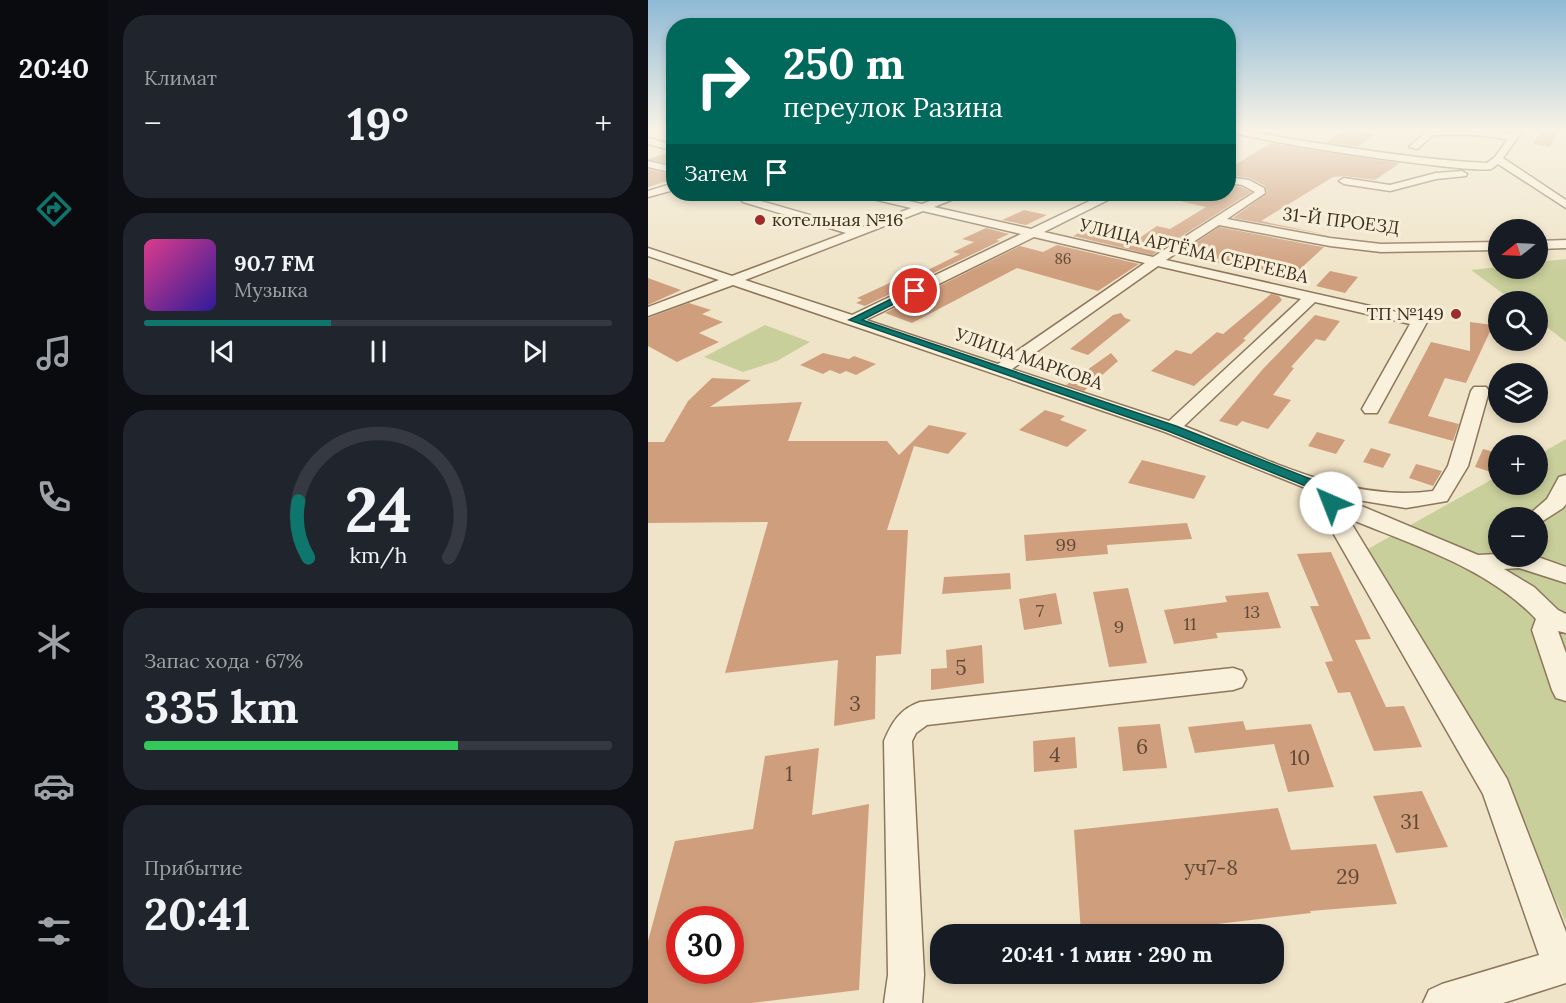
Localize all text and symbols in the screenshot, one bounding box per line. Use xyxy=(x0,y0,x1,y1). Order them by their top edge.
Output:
text: 250 m xyxy=(783,37,904,91)
icon: right xyxy=(684,42,762,120)
text: 20:40 xyxy=(19,51,89,85)
text: Климат xyxy=(144,65,217,90)
text: переулок Разина xyxy=(783,90,1003,124)
text: 19° xyxy=(347,95,409,152)
text: − xyxy=(144,102,162,144)
text: + xyxy=(594,102,612,144)
icon: arrive xyxy=(760,156,793,189)
text: Затем xyxy=(684,159,748,187)
icon: directions xyxy=(33,188,75,230)
street label: 31-Й ПРОЕЗД xyxy=(1281,202,1401,239)
place label: котельная №16 xyxy=(772,208,903,231)
marker: котельная №16 xyxy=(753,213,767,227)
street label: УЛИЦА АРТЁМА СЕРГЕЕВА xyxy=(1076,213,1311,288)
north arrow xyxy=(1488,219,1548,279)
map controls xyxy=(1488,219,1548,567)
text: 90.7 FM xyxy=(234,249,315,277)
house number: 86 xyxy=(1054,249,1072,268)
pin xyxy=(889,265,940,316)
icon: arrive xyxy=(898,274,931,307)
text: Музыка xyxy=(234,277,308,302)
button: search xyxy=(1488,291,1548,351)
place label: ТП №149 xyxy=(1366,302,1444,325)
marker: ТП №149 xyxy=(1449,307,1463,321)
street label: УЛИЦА МАРКОВА xyxy=(951,322,1107,395)
icon: music xyxy=(33,332,75,374)
icon: previous xyxy=(206,335,239,368)
icon: pause xyxy=(362,335,395,368)
icon: next xyxy=(518,335,551,368)
button: layers xyxy=(1488,363,1548,423)
button: + xyxy=(1488,435,1548,495)
text: 24 xyxy=(344,470,412,550)
position arrow xyxy=(1299,471,1363,535)
icon: phone xyxy=(33,476,75,518)
button: − xyxy=(1488,507,1548,567)
house number: 99 xyxy=(1056,533,1076,556)
text: km/h xyxy=(349,542,407,570)
house number: 7 xyxy=(1036,599,1044,622)
house number: 13 xyxy=(1244,600,1260,623)
house number: 11 xyxy=(1183,612,1197,635)
house number: 9 xyxy=(1114,615,1124,638)
icon: climate xyxy=(33,621,75,663)
text: Запас хода · 67% xyxy=(144,648,303,673)
house number: 5 xyxy=(955,654,967,681)
text: 335 km xyxy=(144,678,299,735)
house number: 3 xyxy=(849,690,861,717)
house number: 6 xyxy=(1136,733,1148,760)
house number: 4 xyxy=(1049,741,1061,768)
house number: 10 xyxy=(1290,744,1310,771)
house number: 1 xyxy=(785,760,793,787)
icon: car xyxy=(33,765,75,807)
house number: 31 xyxy=(1400,808,1420,835)
house number: уч7-8 xyxy=(1184,854,1238,881)
text: Прибытие xyxy=(144,855,243,880)
house number: 29 xyxy=(1336,863,1360,890)
text: 20:41 xyxy=(144,885,251,942)
speed limit sign: 30 xyxy=(666,906,744,984)
icon: filters xyxy=(33,910,75,952)
text: 20:41 · 1 мин · 290 m xyxy=(1001,940,1213,968)

